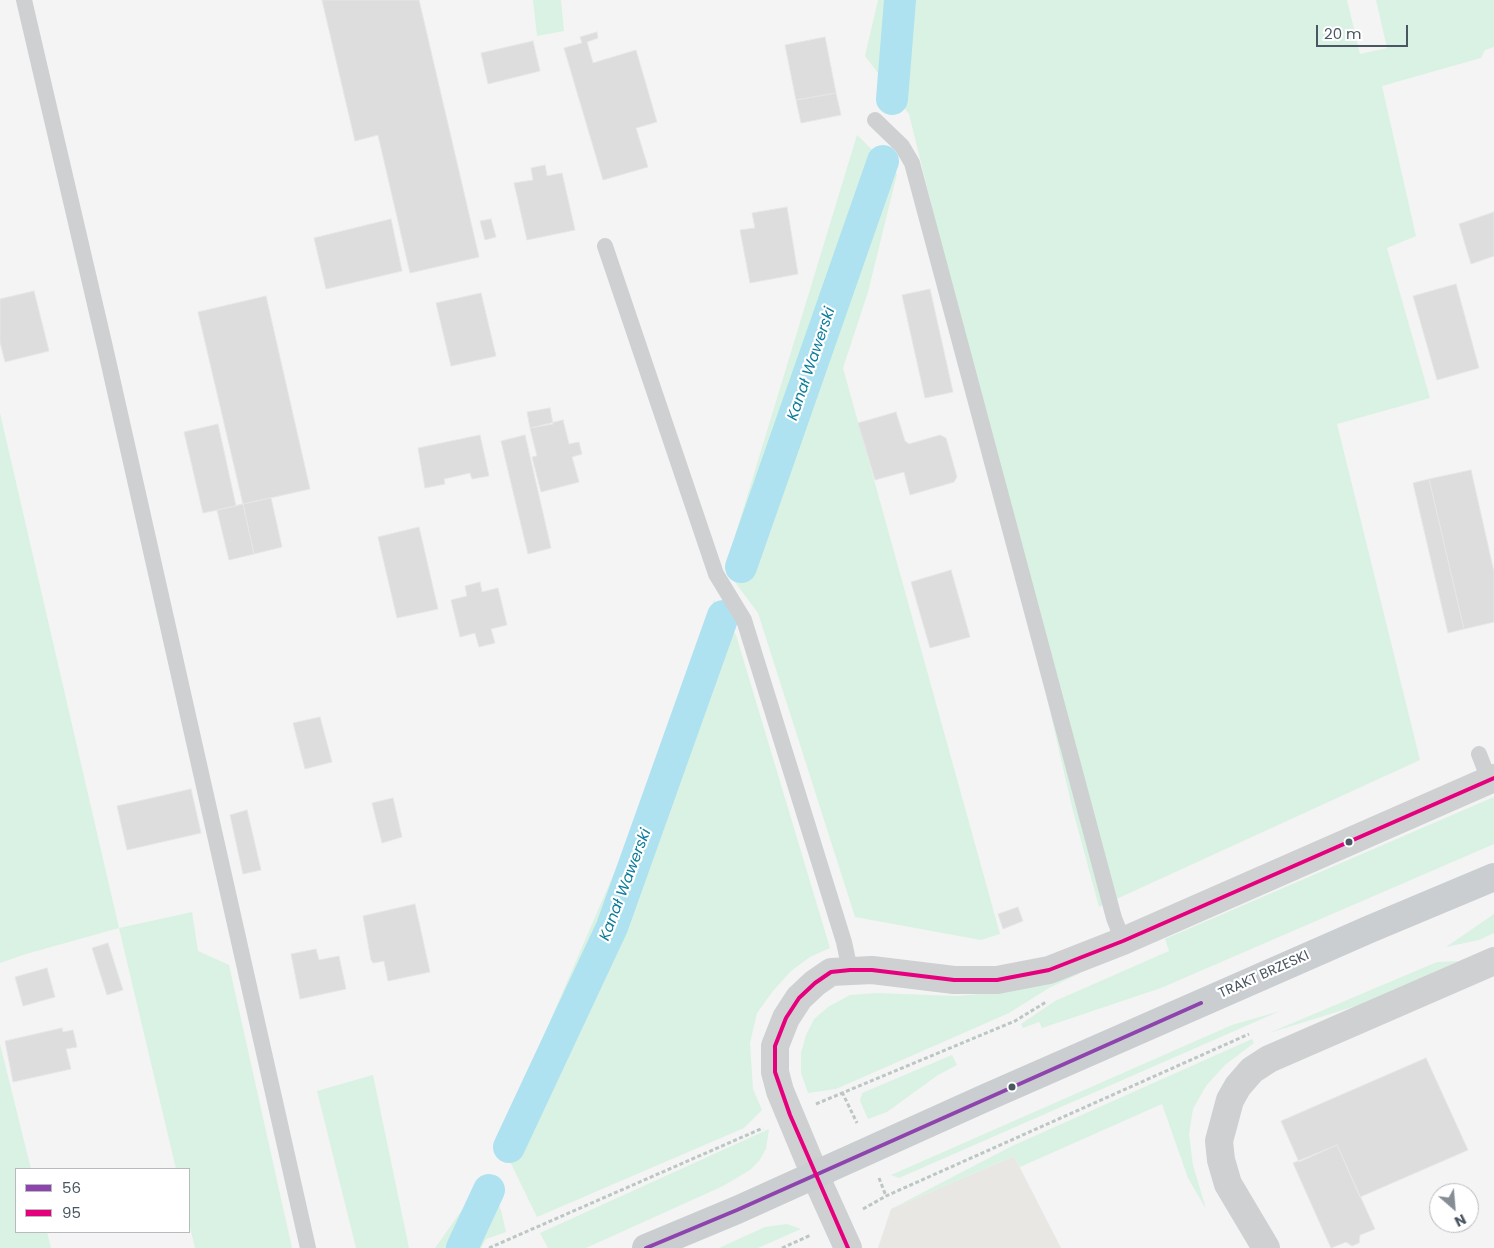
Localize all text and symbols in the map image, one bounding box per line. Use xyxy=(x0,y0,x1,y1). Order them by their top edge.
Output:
scale bar xyxy=(1319,15,1412,47)
text: 20 m xyxy=(1324,23,1362,44)
water label: Kanał Wawerski xyxy=(784,305,840,423)
water label: Kanał Wawerski xyxy=(596,827,656,943)
unlabelled marker xyxy=(1344,837,1354,847)
street label: TRAKT BRZESKI xyxy=(1216,948,1312,1002)
unlabelled marker xyxy=(1007,1082,1017,1092)
legend xyxy=(15,1168,190,1233)
text: 56 xyxy=(62,1177,81,1198)
north arrow xyxy=(1429,1183,1479,1233)
text: 95 xyxy=(62,1202,81,1223)
text: N xyxy=(1451,1209,1470,1232)

